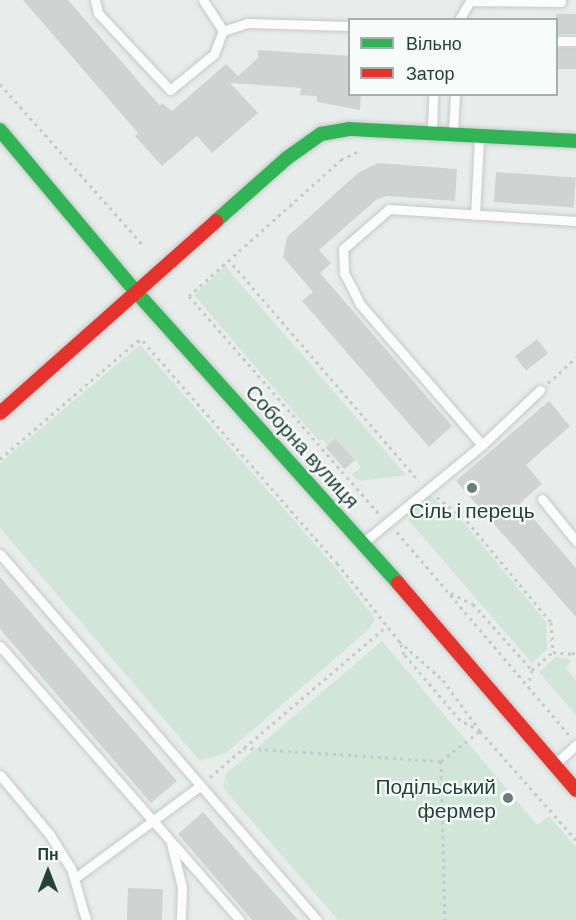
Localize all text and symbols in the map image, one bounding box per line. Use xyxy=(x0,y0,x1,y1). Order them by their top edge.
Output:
legend xyxy=(348,18,558,96)
text: Вільно xyxy=(406,32,462,54)
text: Затор xyxy=(406,62,455,84)
street label: Соборна вулиця xyxy=(241,379,365,513)
marker: Сіль і перець xyxy=(465,481,479,495)
place label: Сіль і перець xyxy=(409,497,535,523)
place label: Подільський фермер xyxy=(375,773,496,823)
marker: Подільський фермер xyxy=(501,791,515,805)
north arrow xyxy=(18,842,78,902)
text: Пн xyxy=(37,844,59,863)

